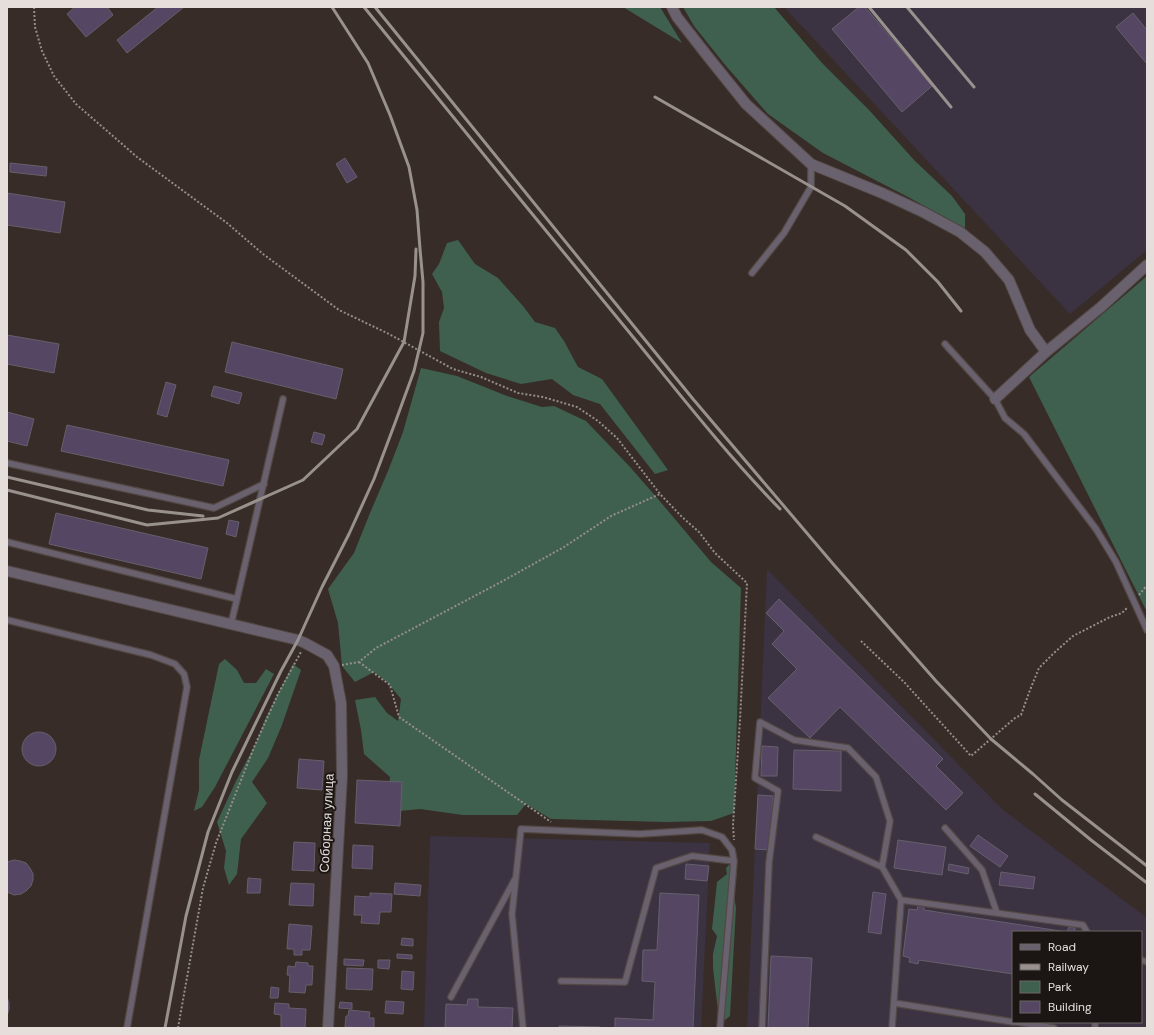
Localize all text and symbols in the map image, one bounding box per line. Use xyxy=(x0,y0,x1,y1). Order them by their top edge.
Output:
street label: Соборная улица xyxy=(315,772,338,873)
legend xyxy=(1012,931,1142,1023)
text: Road xyxy=(1048,939,1076,955)
text: Railway xyxy=(1048,959,1089,975)
text: Park xyxy=(1048,979,1072,995)
text: Building xyxy=(1048,999,1092,1015)

